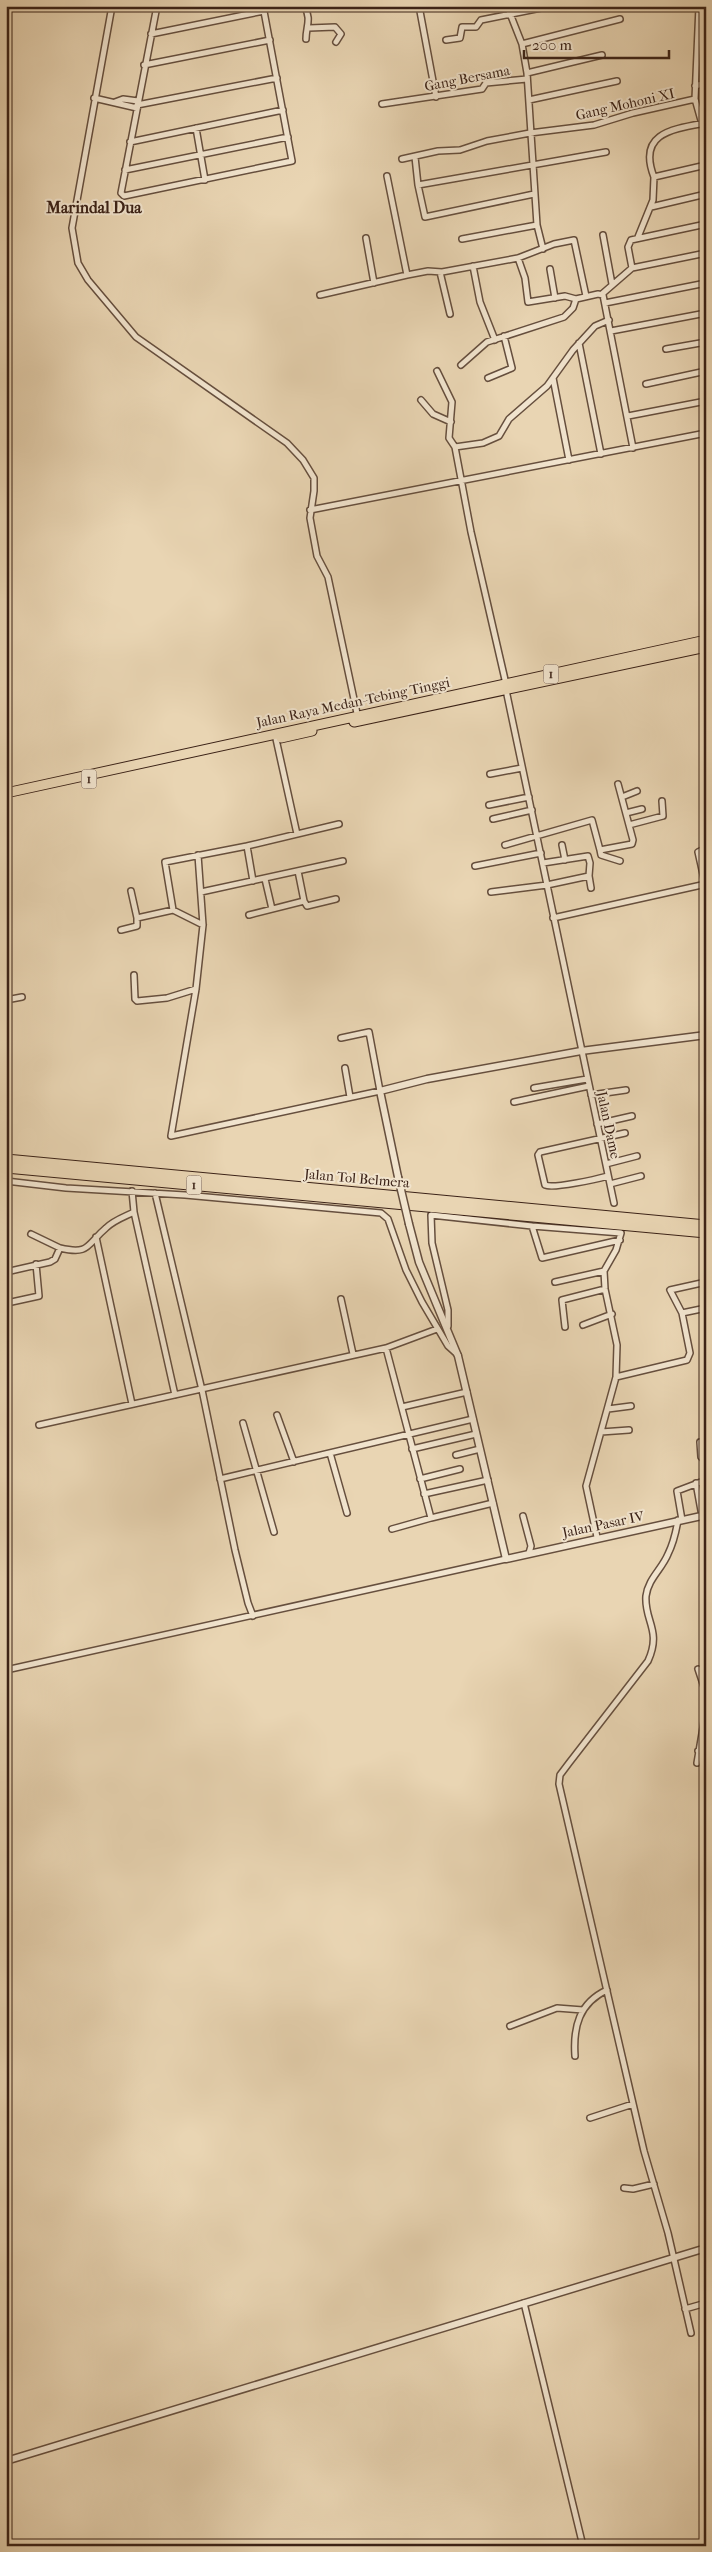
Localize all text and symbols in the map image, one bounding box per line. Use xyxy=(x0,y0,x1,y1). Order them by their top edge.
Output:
scale bar xyxy=(524,28,670,60)
text: 200 m xyxy=(532,36,572,54)
street label: Gang Bersama xyxy=(423,62,512,95)
street label: Gang Mohoni XI xyxy=(574,85,677,124)
district label: Marindal Dua xyxy=(45,198,142,217)
road number: 1 xyxy=(544,664,558,684)
street label: Jalan Raya Medan-Tebing Tinggi xyxy=(254,674,451,732)
road number: 1 xyxy=(82,770,96,789)
street label: Jalan Dame xyxy=(593,1089,624,1160)
street label: Jalan Tol Belmera xyxy=(303,1165,411,1192)
road number: 1 xyxy=(186,1176,202,1194)
street label: Jalan Pasar IV xyxy=(560,1507,646,1542)

